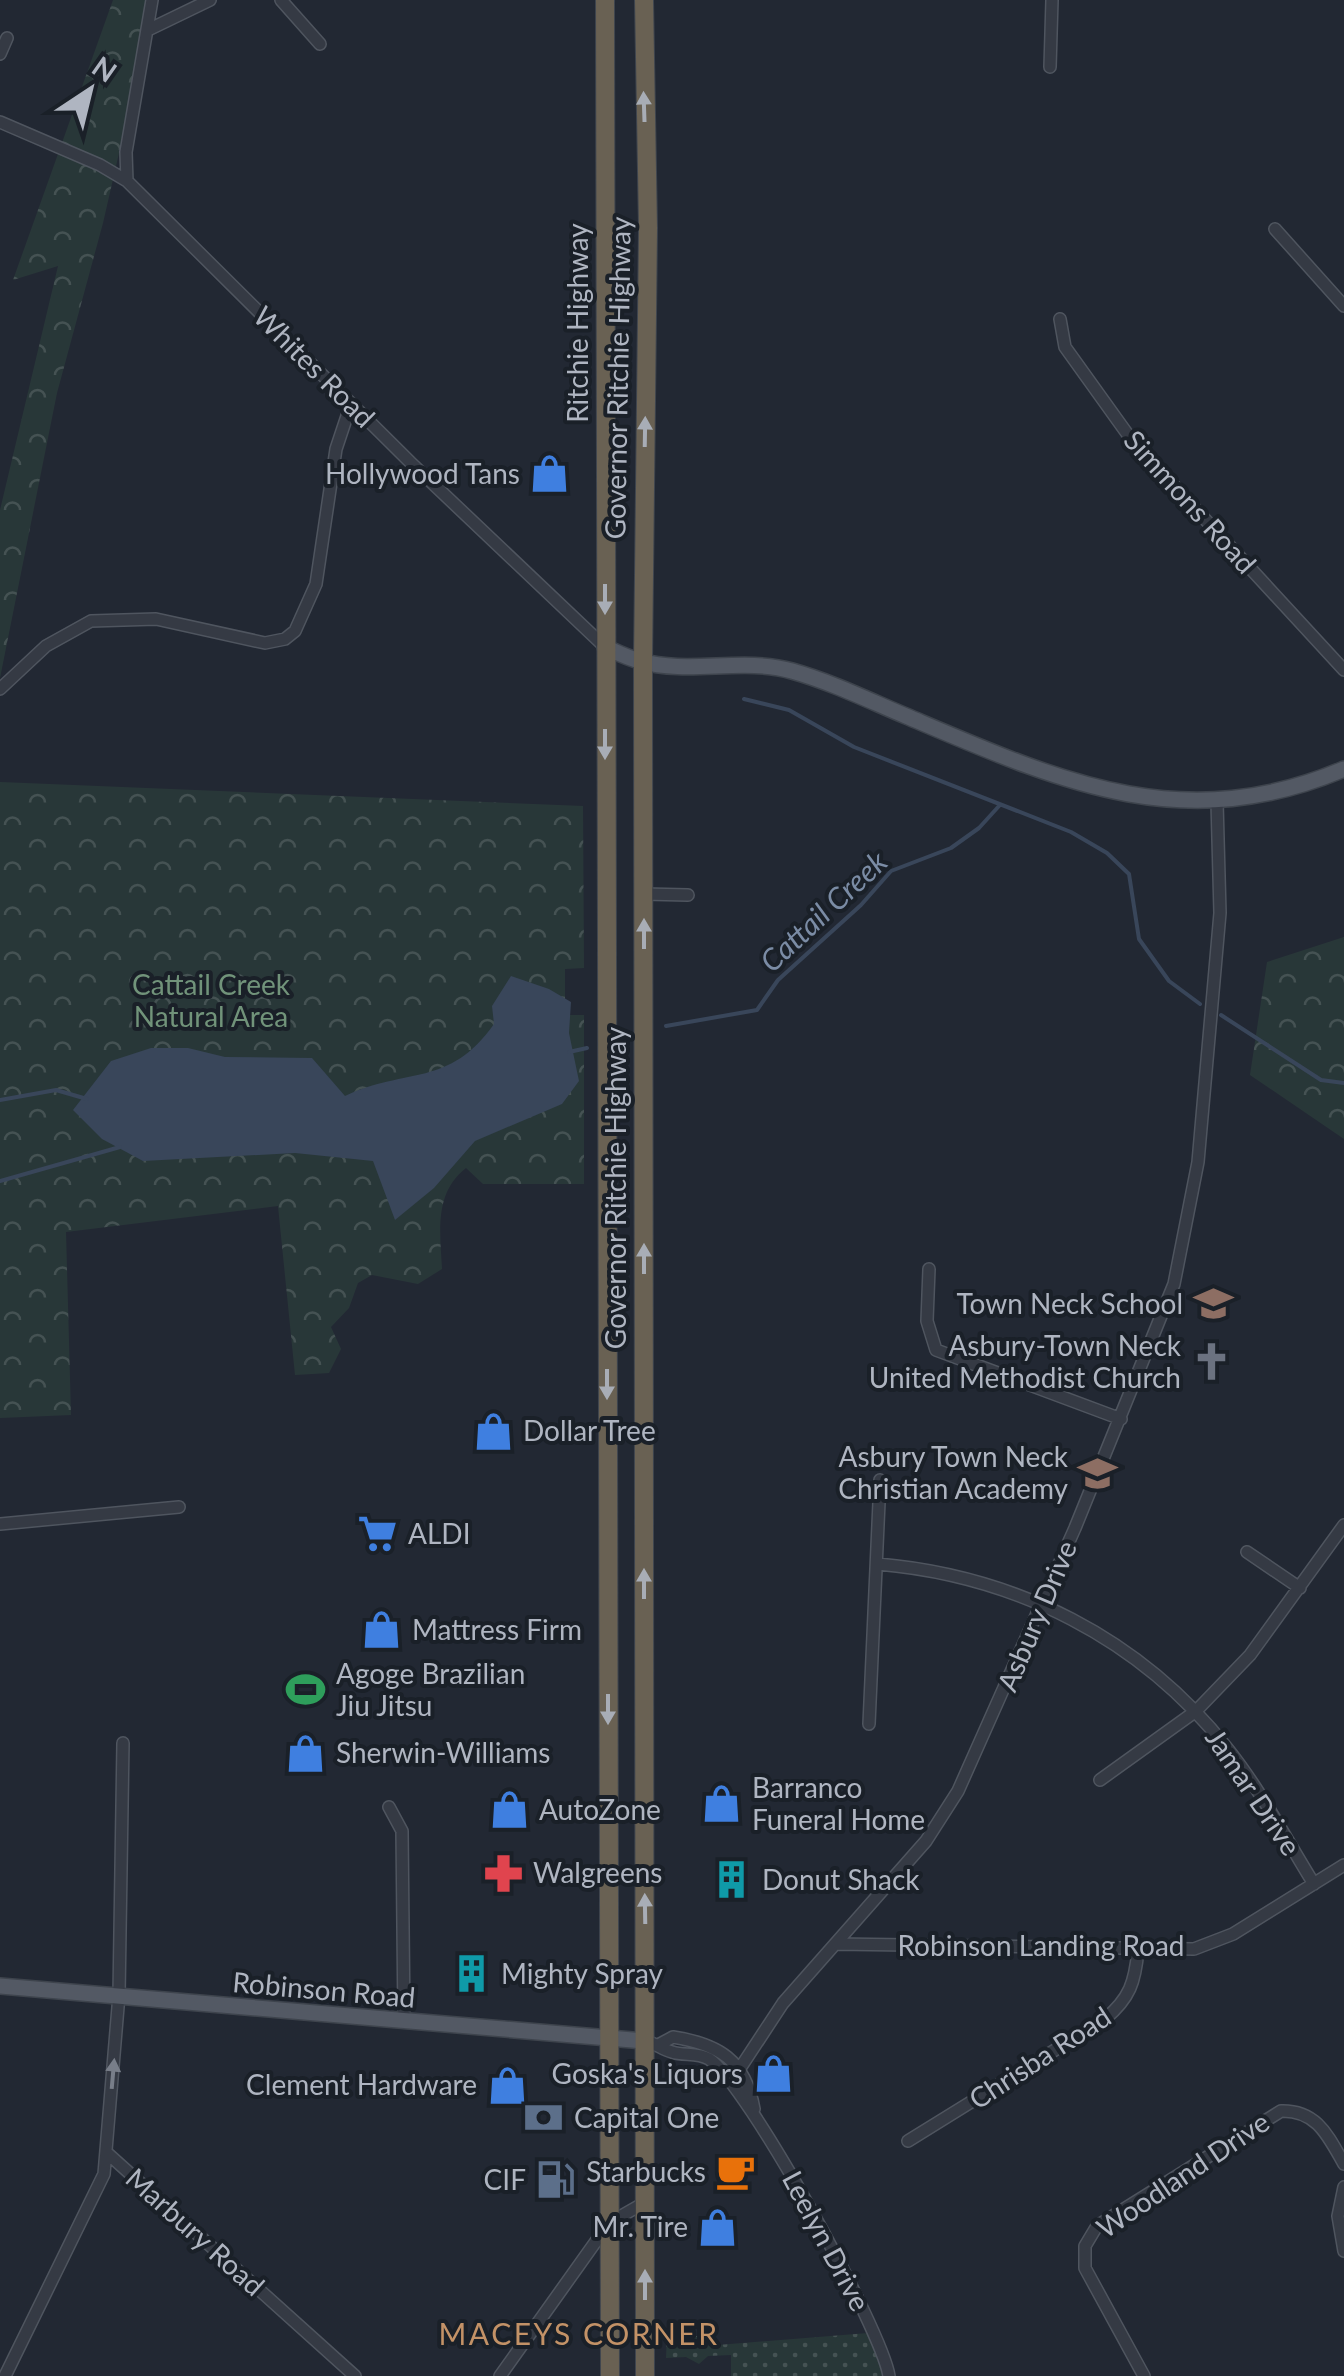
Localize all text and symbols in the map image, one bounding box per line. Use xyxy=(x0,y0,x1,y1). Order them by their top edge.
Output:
north arrow xyxy=(40,40,140,140)
text: N xyxy=(86,49,124,89)
one-way arrow xyxy=(636,91,652,123)
street label: Governor Ritchie Highway xyxy=(597,216,637,540)
street label: Ritchie Highway xyxy=(560,223,594,423)
street label: Whites Road xyxy=(247,299,382,434)
one-way arrow xyxy=(637,416,653,448)
street label: Simmons Road xyxy=(1118,423,1264,580)
shop icon: Hollywood Tans xyxy=(529,453,571,495)
place label: Hollywood Tans xyxy=(325,456,520,490)
one-way arrow xyxy=(597,583,613,615)
one-way arrow xyxy=(597,729,613,761)
water label: Cattail Creek xyxy=(752,842,894,978)
one-way arrow xyxy=(636,917,652,949)
park label: Cattail Creek Natural Area xyxy=(132,967,291,1033)
street label: Governor Ritchie Highway xyxy=(598,1026,632,1349)
one-way arrow xyxy=(636,1242,652,1274)
school or university icon: Town Neck School xyxy=(1192,1283,1234,1325)
place label: Town Neck School xyxy=(956,1286,1183,1320)
place label: Asbury-Town Neck United Methodist Church xyxy=(869,1328,1182,1394)
church icon: Asbury-Town Neck United Methodist Church xyxy=(1190,1341,1232,1383)
one-way arrow xyxy=(599,1369,615,1401)
shop icon: Dollar Tree xyxy=(472,1410,514,1452)
place label: Dollar Tree xyxy=(523,1413,656,1447)
place label: Asbury Town Neck Christian Academy xyxy=(838,1439,1069,1505)
school or university icon: Asbury Town Neck Christian Academy xyxy=(1077,1452,1119,1494)
supermarket icon: ALDI xyxy=(357,1513,399,1555)
place label: ALDI xyxy=(408,1516,470,1550)
street label: Asbury Drive xyxy=(989,1535,1083,1696)
one-way arrow xyxy=(636,1567,652,1599)
shop icon: Mattress Firm xyxy=(361,1609,403,1651)
place label: Mattress Firm xyxy=(412,1612,582,1646)
place label: Agoge Brazilian Jiu Jitsu xyxy=(336,1656,525,1722)
sports icon: Agoge Brazilian Jiu Jitsu xyxy=(285,1669,327,1711)
one-way arrow xyxy=(600,1694,616,1726)
street label: Jamar Drive xyxy=(1199,1722,1309,1861)
shop icon: Sherwin-Williams xyxy=(285,1732,327,1774)
place label: Sherwin-Williams xyxy=(336,1735,550,1769)
place label: Barranco Funeral Home xyxy=(752,1770,925,1836)
shop icon: Barranco Funeral Home xyxy=(701,1783,743,1825)
shop icon: AutoZone xyxy=(488,1789,530,1831)
place label: AutoZone xyxy=(539,1792,661,1826)
pharmacy icon: Walgreens xyxy=(482,1852,524,1894)
place label: Walgreens xyxy=(533,1855,662,1889)
building icon: Donut Shack xyxy=(711,1859,753,1901)
place label: Donut Shack xyxy=(762,1862,920,1896)
one-way arrow xyxy=(637,1892,653,1924)
street label: Robinson Landing Road xyxy=(897,1928,1185,1962)
building icon: Mighty Spray xyxy=(450,1953,492,1995)
place label: Mighty Spray xyxy=(501,1956,664,1990)
street label: Robinson Road xyxy=(231,1964,417,2014)
street label: Chrisba Road xyxy=(962,1999,1117,2116)
shop icon: Goska's Liquors xyxy=(752,2053,794,2095)
place label: Goska's Liquors xyxy=(552,2056,743,2090)
one-way arrow xyxy=(105,2057,121,2089)
shop icon: Clement Hardware xyxy=(486,2064,528,2106)
place label: Clement Hardware xyxy=(246,2067,477,2101)
bank icon: Capital One xyxy=(523,2097,565,2139)
place label: Capital One xyxy=(574,2100,719,2134)
street label: Woodland Drive xyxy=(1090,2104,1275,2244)
cafe icon: Starbucks xyxy=(715,2151,757,2193)
place label: Starbucks xyxy=(586,2154,706,2188)
fuel station icon: CIF xyxy=(535,2159,577,2201)
street label: Marbury Road xyxy=(120,2160,272,2302)
place label: CIF xyxy=(484,2162,526,2196)
street label: Leelyn Drive xyxy=(776,2165,878,2316)
shop icon: Mr. Tire xyxy=(697,2206,739,2248)
place label: Mr. Tire xyxy=(593,2209,688,2243)
one-way arrow xyxy=(637,2269,653,2301)
district label: MACEYS CORNER xyxy=(439,2315,719,2351)

